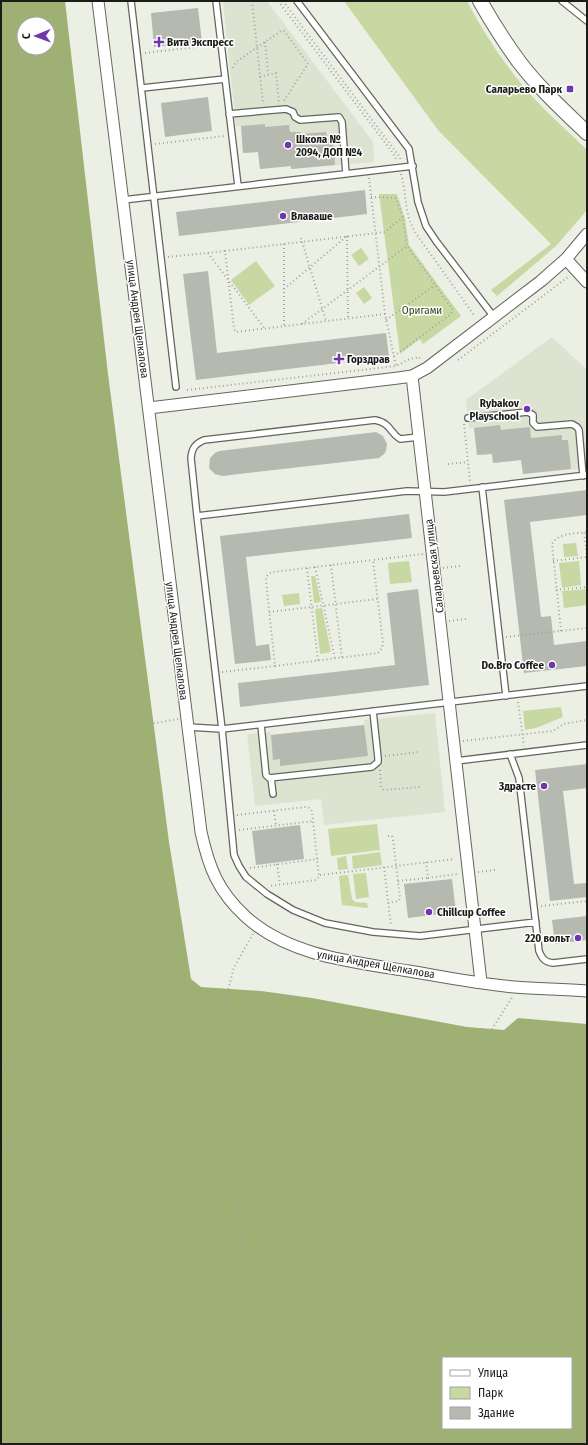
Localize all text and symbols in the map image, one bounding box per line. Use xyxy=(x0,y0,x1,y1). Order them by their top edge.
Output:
north arrow xyxy=(16,16,56,56)
text: С xyxy=(20,33,33,39)
place label: Вита Экспресс xyxy=(167,36,234,49)
marker: Вита Экспресс xyxy=(154,37,164,47)
place label: Саларьево Парк xyxy=(486,83,562,96)
marker: Саларьево Парк xyxy=(565,84,575,94)
place label: Школа № 2094, ДОП №4 xyxy=(295,133,363,159)
marker: Школа № 2094, ДОП №4 xyxy=(283,140,293,150)
place label: Влаваше xyxy=(291,210,333,223)
marker: Влаваше xyxy=(278,211,288,221)
street label: улица Андрея Щелкалова xyxy=(124,259,151,379)
park label: Оригами xyxy=(402,304,442,317)
place label: Горздрав xyxy=(347,353,390,366)
marker: Горздрав xyxy=(334,354,344,364)
place label: Rybakov Playschool xyxy=(470,397,520,423)
marker: Rybakov Playschool xyxy=(522,404,532,414)
street label: Саларьевская улица xyxy=(422,518,447,614)
street label: улица Андрея Щелкалова xyxy=(163,581,190,701)
place label: Do.Bro Coffee xyxy=(481,659,544,672)
marker: Do.Bro Coffee xyxy=(547,660,557,670)
place label: Здрасте xyxy=(498,780,536,793)
marker: Здрасте xyxy=(539,781,549,791)
place label: Chillcup Coffee xyxy=(437,906,506,919)
marker: Chillcup Coffee xyxy=(424,907,434,917)
place label: 220 вольт xyxy=(524,932,570,945)
marker: 220 вольт xyxy=(573,933,583,943)
street label: улица Андрея Щелкалова xyxy=(316,948,436,981)
legend xyxy=(442,1357,572,1429)
text: Улица xyxy=(477,1366,508,1380)
text: Парк xyxy=(478,1386,504,1400)
text: Здание xyxy=(478,1406,514,1420)

